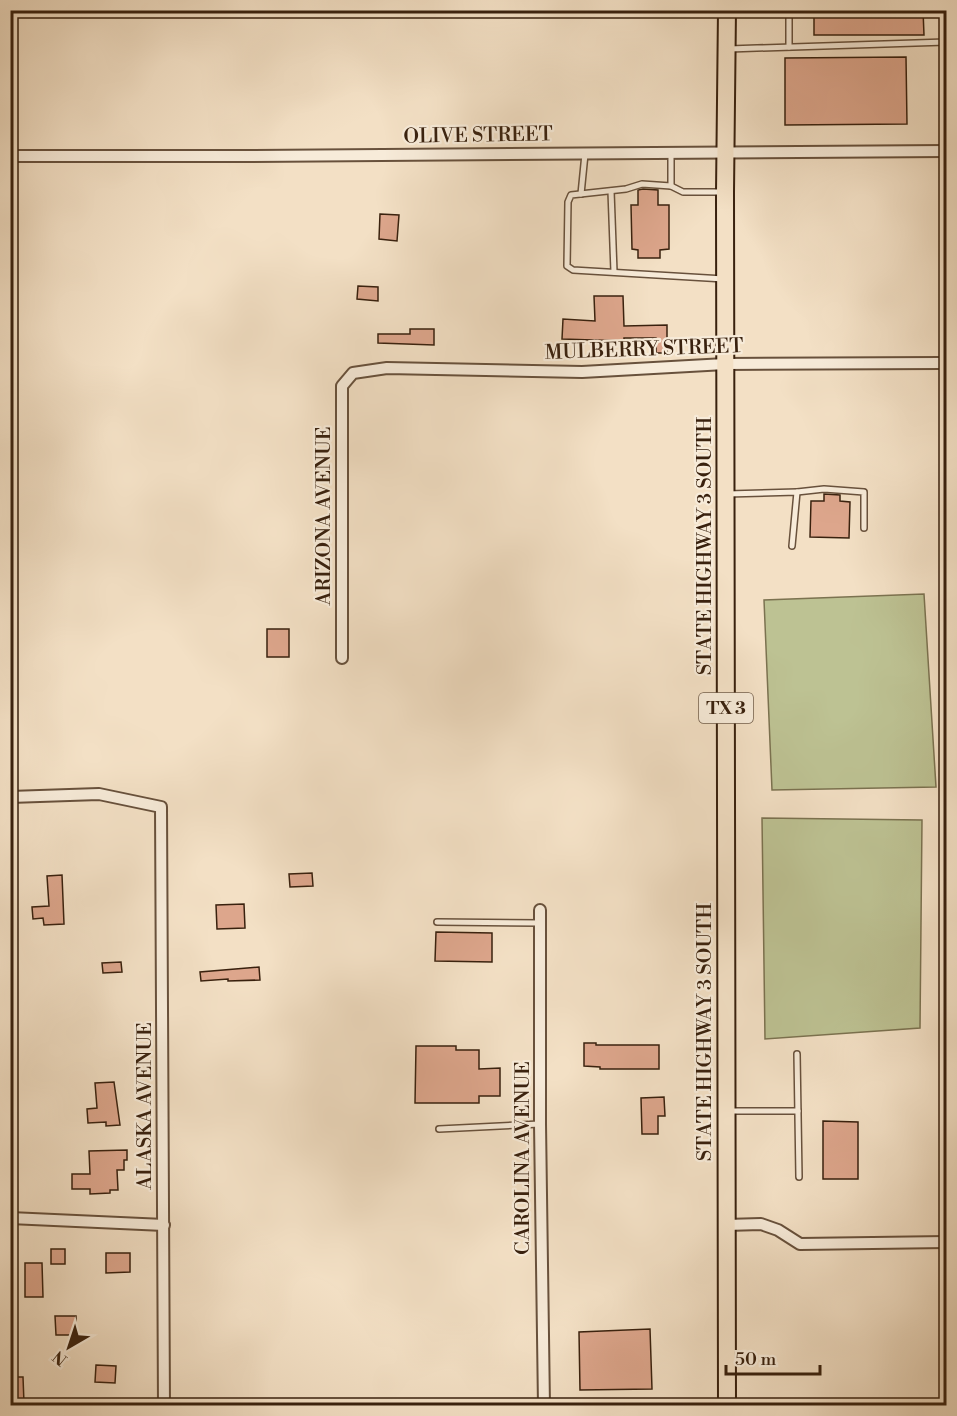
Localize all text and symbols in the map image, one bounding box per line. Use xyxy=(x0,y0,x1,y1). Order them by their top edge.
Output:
street label: OLIVE STREET xyxy=(403,122,553,150)
street label: MULBERRY STREET xyxy=(544,334,744,366)
street label: STATE HIGHWAY 3 SOUTH xyxy=(693,417,718,675)
street label: ARIZONA AVENUE xyxy=(312,426,337,607)
road number: TX 3 xyxy=(699,693,753,723)
street label: STATE HIGHWAY 3 SOUTH xyxy=(693,903,718,1161)
street label: ALASKA AVENUE xyxy=(133,1022,158,1191)
street label: CAROLINA AVENUE xyxy=(511,1061,536,1255)
north arrow xyxy=(39,1317,99,1377)
scale bar xyxy=(726,1338,820,1376)
text: N xyxy=(49,1346,71,1370)
text: 50 m xyxy=(735,1348,777,1371)

